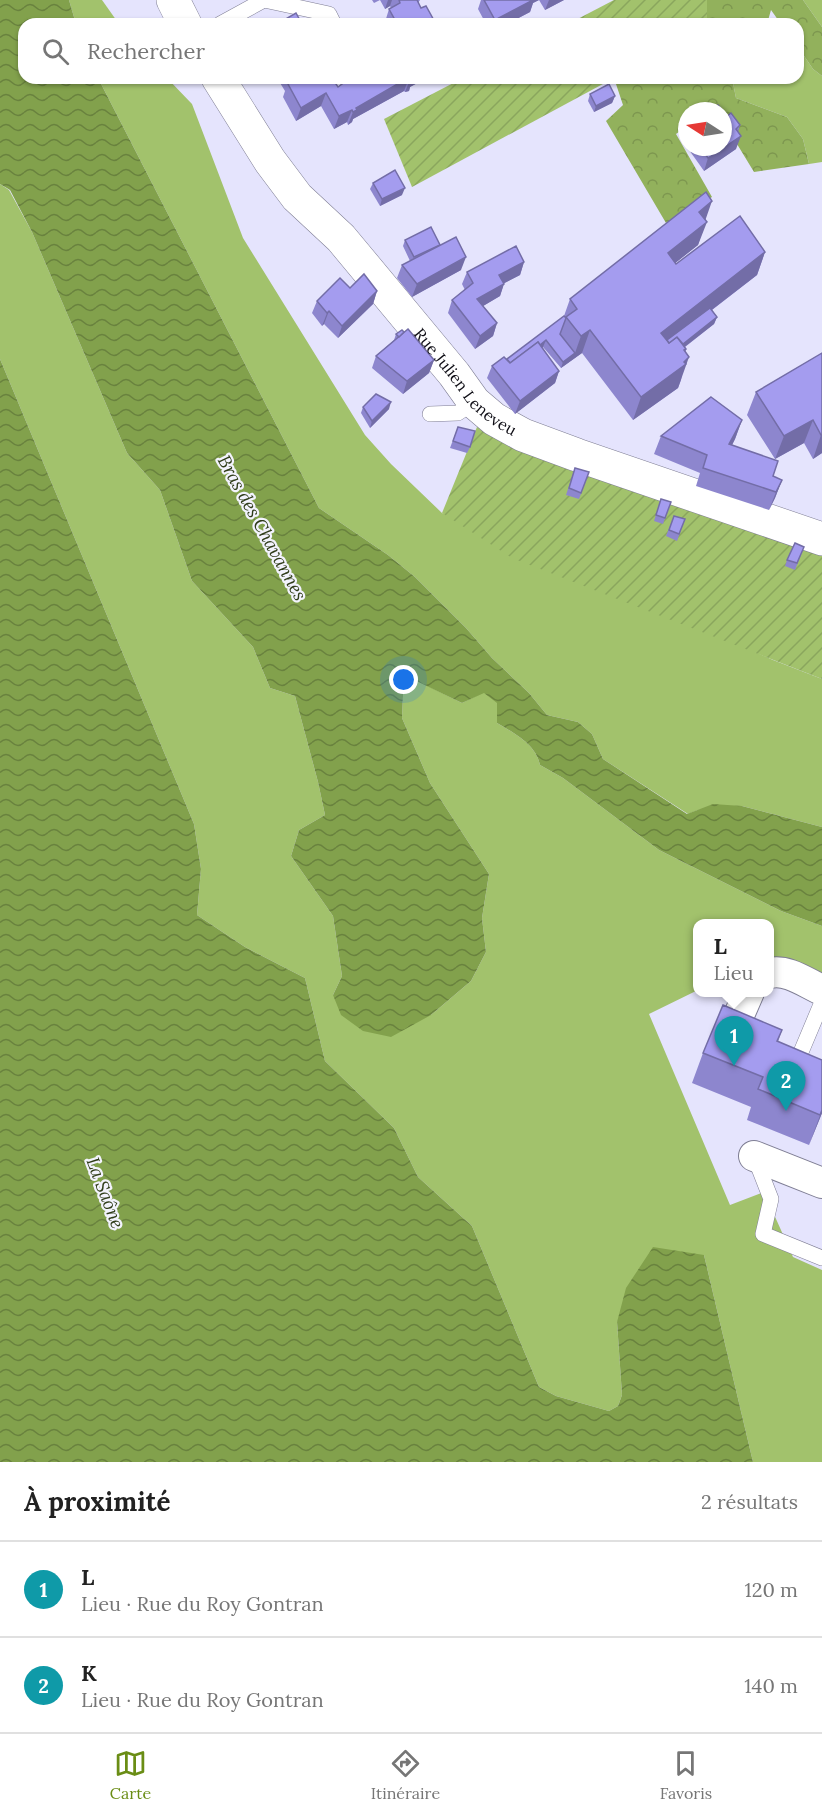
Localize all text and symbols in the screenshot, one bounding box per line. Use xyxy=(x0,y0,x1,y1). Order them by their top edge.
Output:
search box xyxy=(18,18,804,84)
icon: search xyxy=(39,35,72,68)
text: Rechercher xyxy=(87,37,205,65)
north arrow xyxy=(678,102,732,156)
street label: Rue Julien Leneveu xyxy=(410,324,521,440)
water label: Bras des Chavannes xyxy=(213,451,312,604)
your location xyxy=(389,665,418,694)
popup xyxy=(693,919,774,997)
text: L xyxy=(714,932,727,960)
text: Lieu xyxy=(714,960,753,985)
pin: 1 xyxy=(714,1016,754,1066)
pin: 2 xyxy=(766,1062,806,1111)
water label: La Saône xyxy=(81,1154,129,1232)
text: À proximité xyxy=(24,1485,170,1518)
text: 2 résultats xyxy=(701,1489,798,1514)
text: L xyxy=(81,1563,94,1591)
text: 1 xyxy=(39,1577,48,1602)
text: 120 m xyxy=(744,1577,798,1602)
text: Lieu · Rue du Roy Gontran xyxy=(81,1591,324,1616)
text: K xyxy=(81,1659,97,1687)
text: 2 xyxy=(38,1673,49,1698)
text: 140 m xyxy=(744,1673,798,1698)
text: Lieu · Rue du Roy Gontran xyxy=(81,1687,324,1712)
tab: Carte xyxy=(110,1747,151,1803)
tab: Itinéraire xyxy=(371,1747,440,1803)
tab: Favoris xyxy=(660,1747,712,1803)

